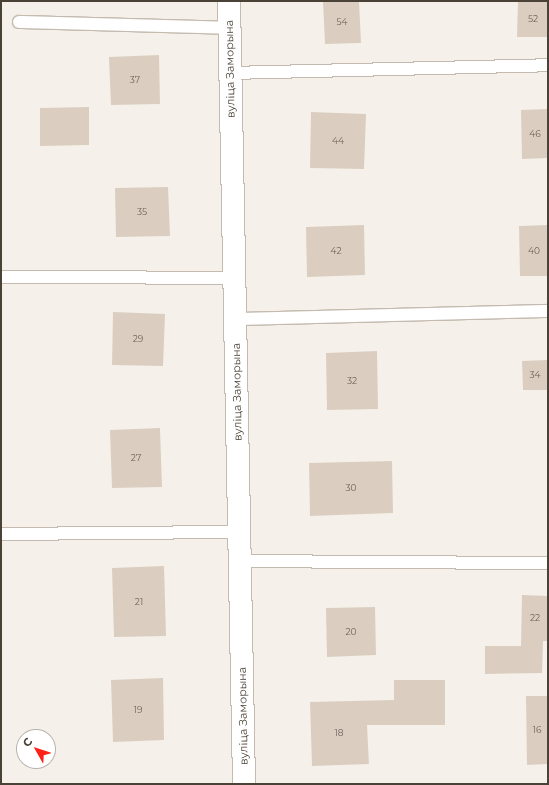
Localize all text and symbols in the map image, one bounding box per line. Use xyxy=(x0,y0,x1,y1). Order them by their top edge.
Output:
house number: 52 xyxy=(528,14,538,24)
house number: 54 xyxy=(336,17,348,27)
street label: вуліца Заморына xyxy=(223,20,237,118)
house number: 37 xyxy=(130,75,140,85)
house number: 46 xyxy=(529,129,541,139)
house number: 44 xyxy=(332,136,344,146)
house number: 35 xyxy=(137,207,147,217)
house number: 42 xyxy=(330,246,342,256)
house number: 40 xyxy=(528,246,540,256)
house number: 29 xyxy=(133,334,143,344)
street label: вуліца Заморына xyxy=(230,343,244,441)
house number: 34 xyxy=(529,370,541,380)
house number: 32 xyxy=(347,376,357,386)
house number: 27 xyxy=(131,453,141,463)
house number: 30 xyxy=(345,483,357,493)
house number: 21 xyxy=(135,597,143,607)
house number: 22 xyxy=(530,613,540,623)
house number: 20 xyxy=(345,627,357,637)
street label: вуліца Заморына xyxy=(236,667,250,765)
house number: 19 xyxy=(134,705,142,715)
house number: 16 xyxy=(533,725,541,735)
house number: 18 xyxy=(335,728,343,738)
north arrow xyxy=(16,729,56,769)
text: С xyxy=(19,735,35,750)

